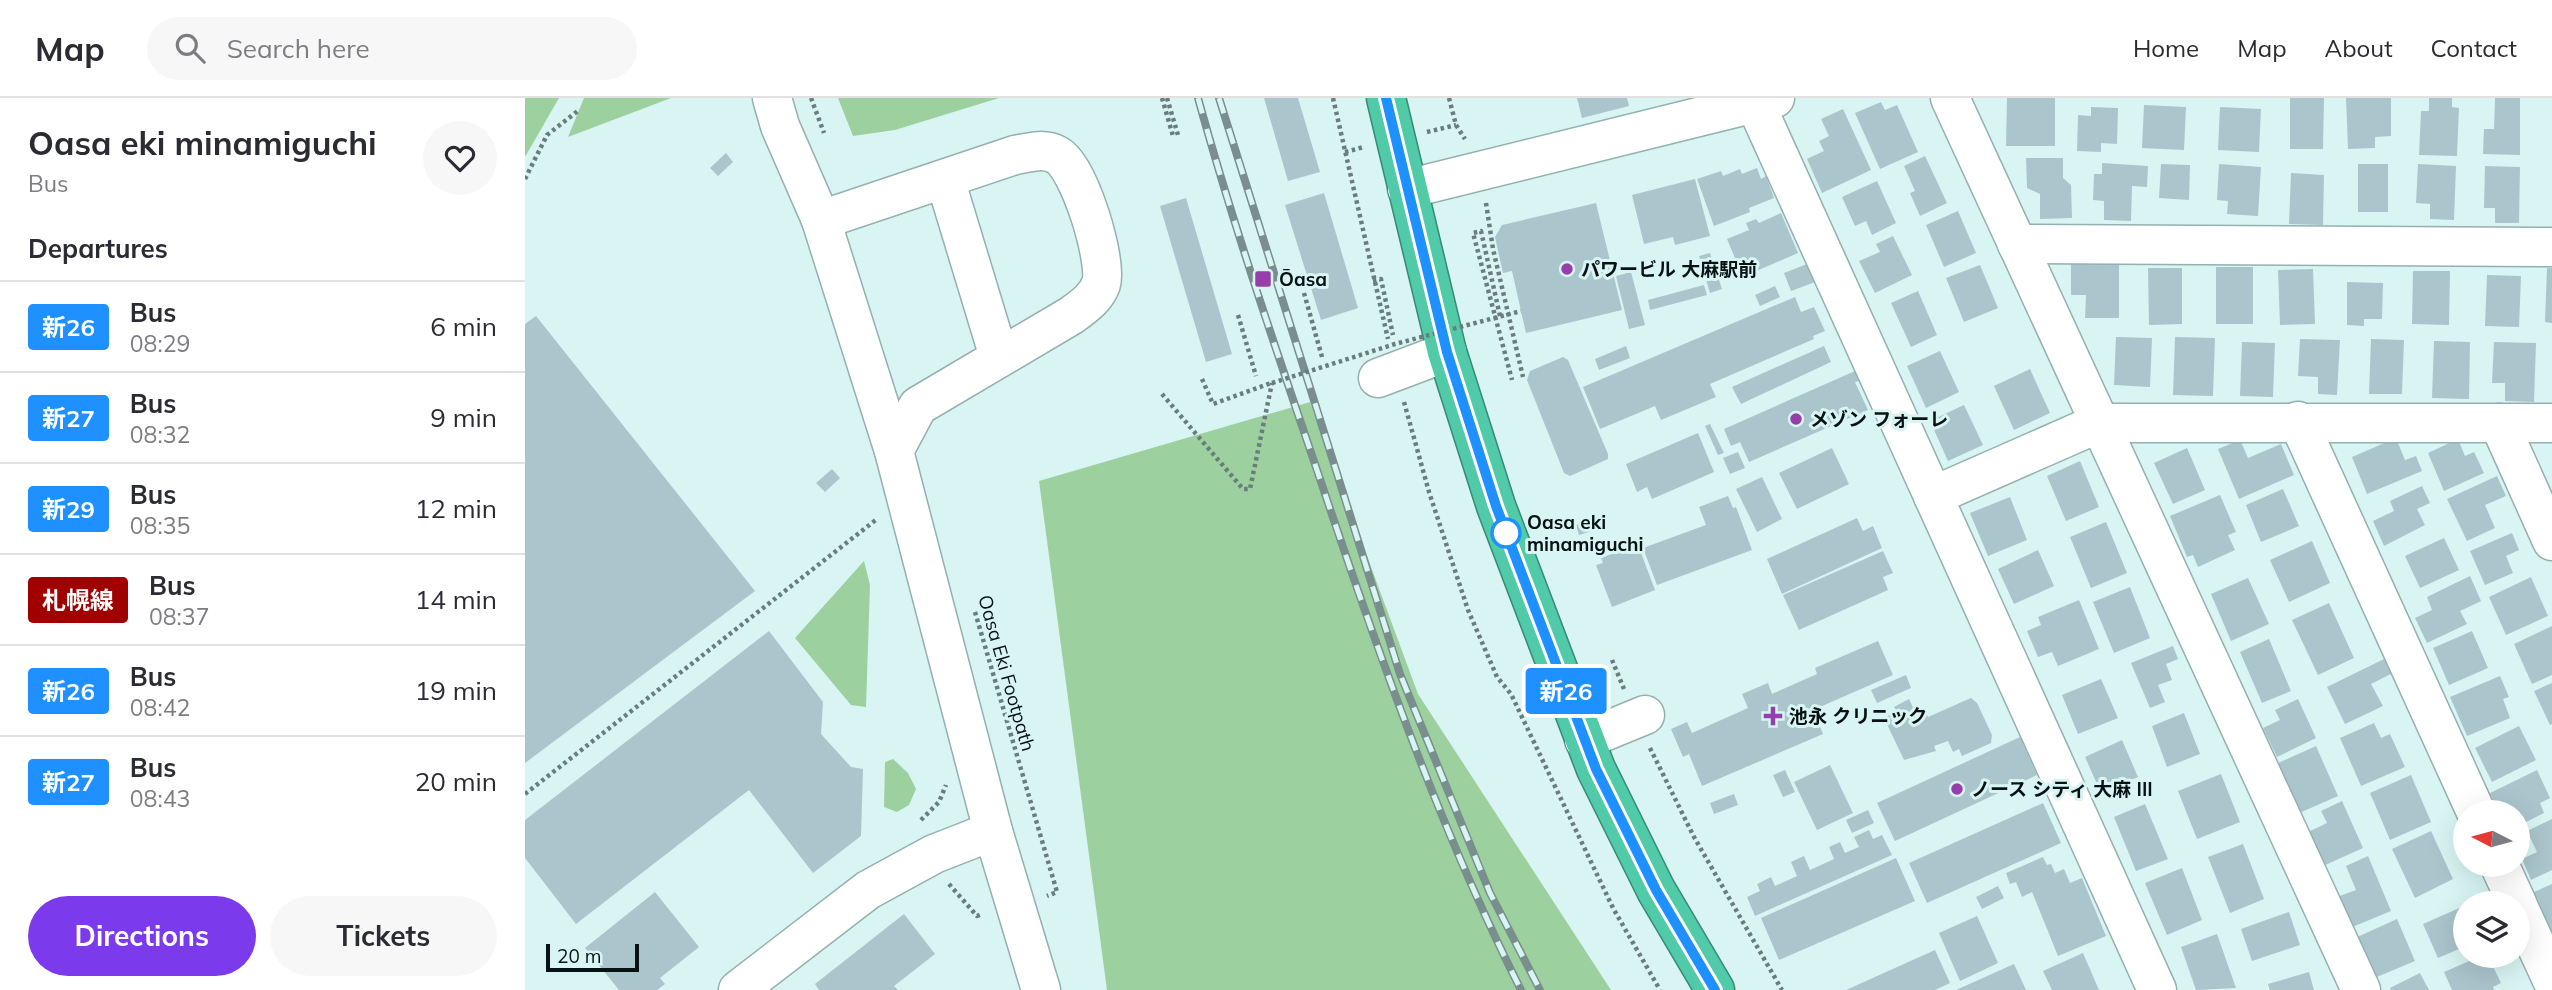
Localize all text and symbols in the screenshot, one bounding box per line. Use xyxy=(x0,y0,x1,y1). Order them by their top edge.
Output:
search box xyxy=(147,17,637,80)
text: Map xyxy=(35,28,105,69)
icon: search xyxy=(171,29,209,67)
text: Search here xyxy=(227,32,370,65)
text: Home xyxy=(2133,33,2199,63)
text: Map xyxy=(2237,33,2287,63)
text: About xyxy=(2325,33,2393,63)
text: Contact xyxy=(2431,33,2517,63)
button: heart xyxy=(423,121,497,195)
text: Oasa eki minamiguchi xyxy=(28,122,377,163)
text: Bus xyxy=(28,169,68,198)
text: Departures xyxy=(28,232,168,265)
place label: パワービル 大麻駅前 xyxy=(1581,257,1757,281)
marker: パワービル 大麻駅前 xyxy=(1559,261,1575,277)
place label: Ōasa xyxy=(1279,267,1327,291)
marker: Ōasa xyxy=(1253,269,1273,289)
text: Bus xyxy=(130,296,176,329)
text: 6 min xyxy=(430,310,497,343)
text: 新26 xyxy=(42,312,95,342)
text: 08:29 xyxy=(130,329,190,358)
text: Bus xyxy=(130,387,176,420)
text: 9 min xyxy=(430,401,497,434)
text: 新27 xyxy=(42,403,95,433)
place label: メゾン フォーレ xyxy=(1810,407,1948,431)
marker: メゾン フォーレ xyxy=(1788,411,1804,427)
text: 08:32 xyxy=(130,420,190,449)
text: Bus xyxy=(130,478,176,511)
text: 12 min xyxy=(415,492,497,525)
text: 新29 xyxy=(42,494,95,524)
place label: Oasa eki minamiguchi xyxy=(1527,510,1643,556)
text: 08:35 xyxy=(130,511,190,540)
marker: Oasa eki minamiguchi xyxy=(1491,518,1521,548)
text: Bus xyxy=(149,569,195,602)
text: 14 min xyxy=(415,583,497,616)
text: 札幌線 xyxy=(42,585,114,615)
street label: Oasa Eki Footpath xyxy=(973,592,1041,754)
text: 08:37 xyxy=(149,602,209,631)
text: Bus xyxy=(130,660,176,693)
line badge: 新26 xyxy=(1526,668,1606,714)
text: 19 min xyxy=(415,674,497,707)
text: 新26 xyxy=(42,676,95,706)
text: 新26 xyxy=(1540,676,1592,706)
text: 08:42 xyxy=(130,693,190,722)
place label: 池永 クリニック xyxy=(1789,704,1927,728)
marker: 池永 クリニック xyxy=(1763,706,1783,726)
text: Bus xyxy=(130,751,176,784)
text: 20 min xyxy=(415,765,497,798)
text: 新27 xyxy=(42,767,95,797)
place label: ノース シティ 大麻 III xyxy=(1971,777,2153,801)
marker: ノース シティ 大麻 III xyxy=(1949,781,1965,797)
text: 08:43 xyxy=(130,784,190,813)
north arrow xyxy=(2453,800,2531,877)
map controls xyxy=(2453,800,2530,968)
button: layers xyxy=(2453,891,2530,968)
button: Directions xyxy=(28,896,256,976)
button: Tickets xyxy=(270,896,497,976)
scale bar xyxy=(546,941,639,973)
text: 20 m xyxy=(557,944,601,968)

